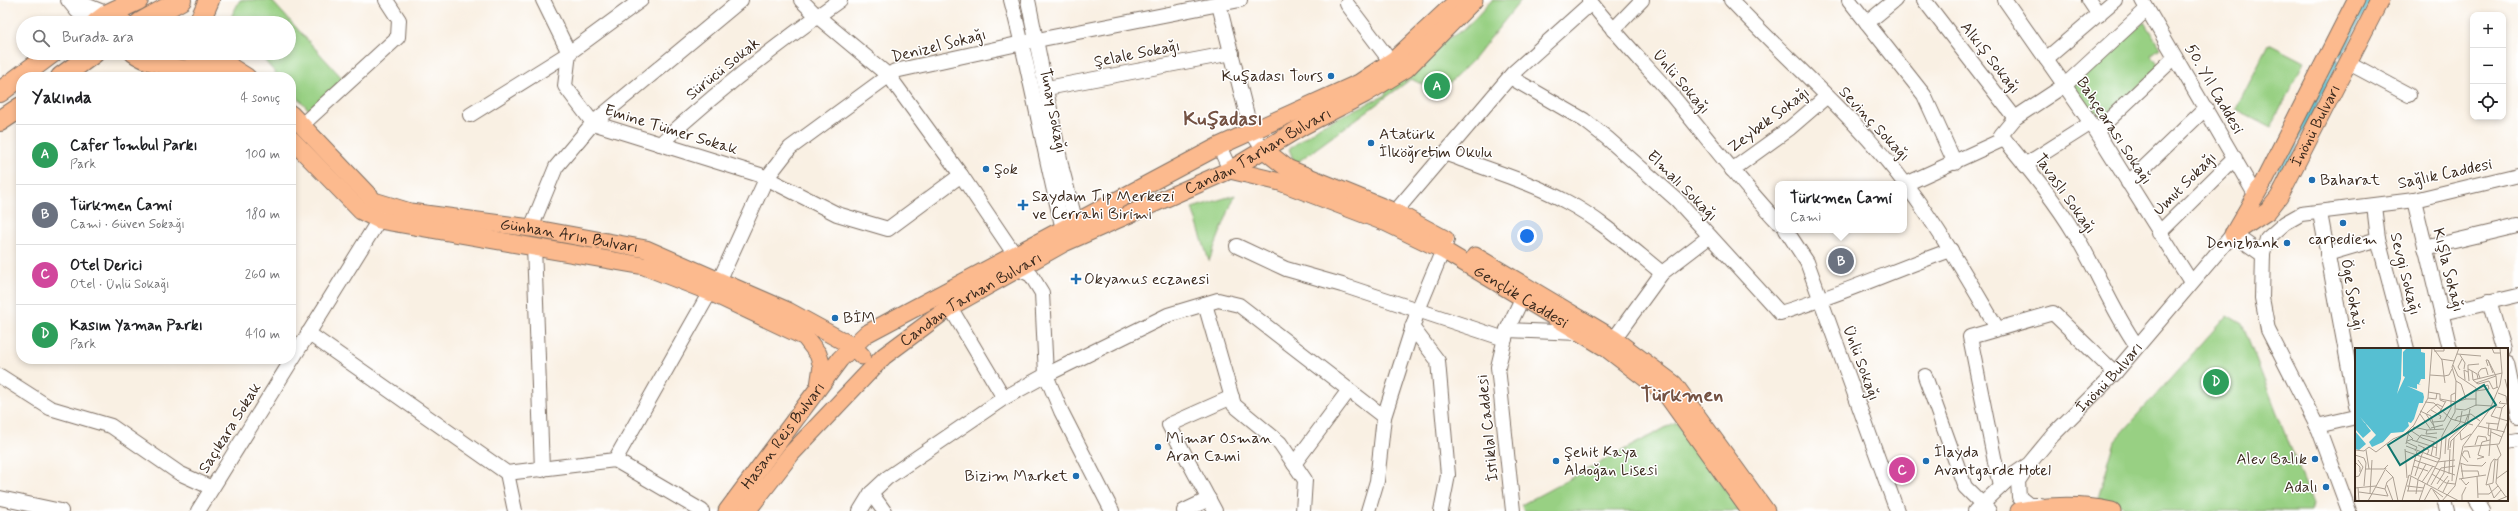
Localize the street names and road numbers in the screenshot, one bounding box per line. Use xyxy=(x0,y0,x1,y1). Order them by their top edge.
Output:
street label: Alkış Sokağı xyxy=(1955,18,2025,98)
street label: Denizel Sokağı xyxy=(889,24,989,68)
street label: Sürücü Sokak xyxy=(682,33,764,105)
street label: Şelale Sokağı xyxy=(1092,35,1182,73)
street label: 50. Yıl Caddesi xyxy=(2180,40,2248,138)
street label: Ünlü Sokağı xyxy=(1648,45,1714,119)
street label: Tunay Sokağı xyxy=(1034,67,1072,155)
street label: Bahçearası Sokağı xyxy=(2071,73,2157,189)
street label: İnönü Bulvarı xyxy=(2286,81,2346,170)
street label: Zeybek Sokağı xyxy=(1724,82,1814,158)
street label: Sevinç Sokağı xyxy=(1834,82,1914,166)
street label: Emine Tümer Sokak xyxy=(602,100,740,160)
street label: Candan Tarhan Bulvarı xyxy=(1181,103,1335,199)
street label: Elmalı Sokağı xyxy=(1642,146,1722,226)
street label: Umut Sokağı xyxy=(2149,148,2221,220)
street label: Tavaslı Sokağı xyxy=(2030,150,2100,238)
street label: Sağlık Caddesi xyxy=(2396,154,2494,194)
street label: Günhan Arın Bulvarı xyxy=(499,214,640,258)
street label: Kışla Sokağı xyxy=(2427,226,2469,314)
street label: Sevgi Sokağı xyxy=(2384,230,2425,318)
street label: Candan Tarhan Bulvarı xyxy=(895,247,1046,351)
street label: Öge Sokağı xyxy=(2335,257,2369,333)
street label: Gençlik Caddesi xyxy=(1470,260,1572,334)
street label: Ünlü Sokağı xyxy=(1838,322,1884,404)
street label: İnönü Bulvarı xyxy=(2071,337,2148,417)
street label: İstiklal Caddesi xyxy=(1472,373,1504,483)
street label: Hasan Reis Bulvarı xyxy=(736,378,830,493)
street label: Saçıkara Sokak xyxy=(194,379,266,477)

